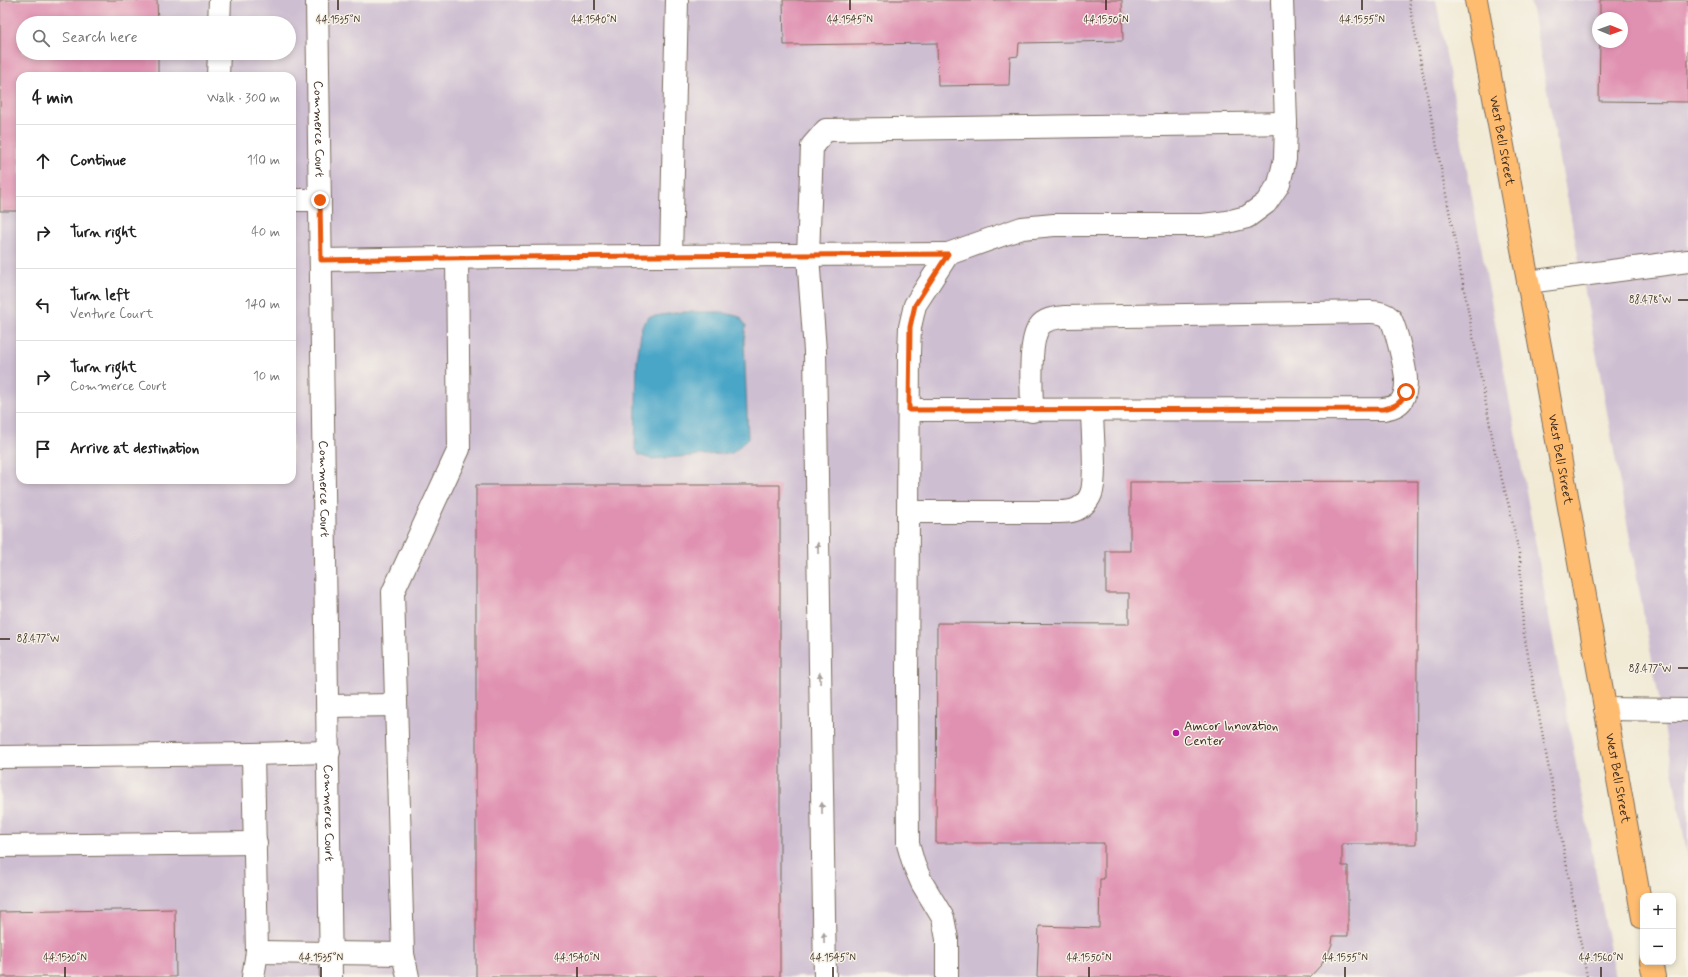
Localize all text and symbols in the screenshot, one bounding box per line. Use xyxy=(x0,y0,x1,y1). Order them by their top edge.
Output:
north arrow xyxy=(1592,12,1628,48)
text: 44.1535°N xyxy=(316,13,360,27)
text: 44.1540°N xyxy=(571,13,617,27)
text: 44.1545°N xyxy=(827,13,873,27)
text: 44.1550°N xyxy=(1083,13,1129,27)
text: 44.1555°N xyxy=(1339,13,1385,27)
search box xyxy=(16,16,296,60)
icon: search xyxy=(30,27,52,49)
text: Search here xyxy=(62,28,138,48)
street label: Commerce Court xyxy=(310,80,328,178)
text: 4 min xyxy=(32,87,73,109)
text: Walk · 300 m xyxy=(207,90,280,107)
street label: West Bell Street xyxy=(1485,94,1519,187)
icon: ahead xyxy=(32,150,54,172)
text: Continue xyxy=(70,151,126,171)
text: 110 m xyxy=(247,152,280,169)
route end xyxy=(311,191,329,209)
icon: right xyxy=(32,222,54,244)
text: Turn right xyxy=(70,223,137,243)
text: 40 m xyxy=(251,224,280,241)
text: Turn left xyxy=(70,286,130,306)
text: 88.478°W xyxy=(1629,293,1671,307)
icon: left xyxy=(32,294,54,316)
text: 140 m xyxy=(245,296,280,313)
text: Venture Court xyxy=(70,306,153,323)
text: Turn right xyxy=(70,358,137,378)
icon: right xyxy=(32,366,54,388)
text: 10 m xyxy=(253,368,280,385)
text: Commerce Court xyxy=(70,378,167,395)
route start xyxy=(1397,383,1415,401)
street label: West Bell Street xyxy=(1544,413,1577,506)
icon: arrive xyxy=(32,438,54,460)
text: Arrive at destination xyxy=(70,439,199,459)
street label: Commerce Court xyxy=(315,440,333,538)
one-way arrow xyxy=(815,541,821,554)
text: 88.477°W xyxy=(17,632,59,646)
text: 88.477°W xyxy=(1629,662,1671,676)
one-way arrow xyxy=(817,671,823,684)
place label: Amcor Innovation Center xyxy=(1184,718,1278,750)
marker: Amcor Innovation Center xyxy=(1171,728,1181,738)
street label: West Bell Street xyxy=(1601,732,1634,825)
street label: Commerce Court xyxy=(319,764,338,862)
one-way arrow xyxy=(819,801,825,814)
map controls xyxy=(1640,893,1676,965)
button: + xyxy=(1640,893,1676,929)
button: − xyxy=(1640,929,1676,965)
one-way arrow xyxy=(821,931,827,944)
text: 44.1530°N xyxy=(43,951,87,965)
text: 44.1535°N xyxy=(299,951,343,965)
text: 44.1540°N xyxy=(554,951,600,965)
text: 44.1545°N xyxy=(810,951,856,965)
text: 44.1550°N xyxy=(1066,951,1112,965)
text: 44.1555°N xyxy=(1322,951,1368,965)
text: 44.1560°N xyxy=(1579,951,1624,965)

